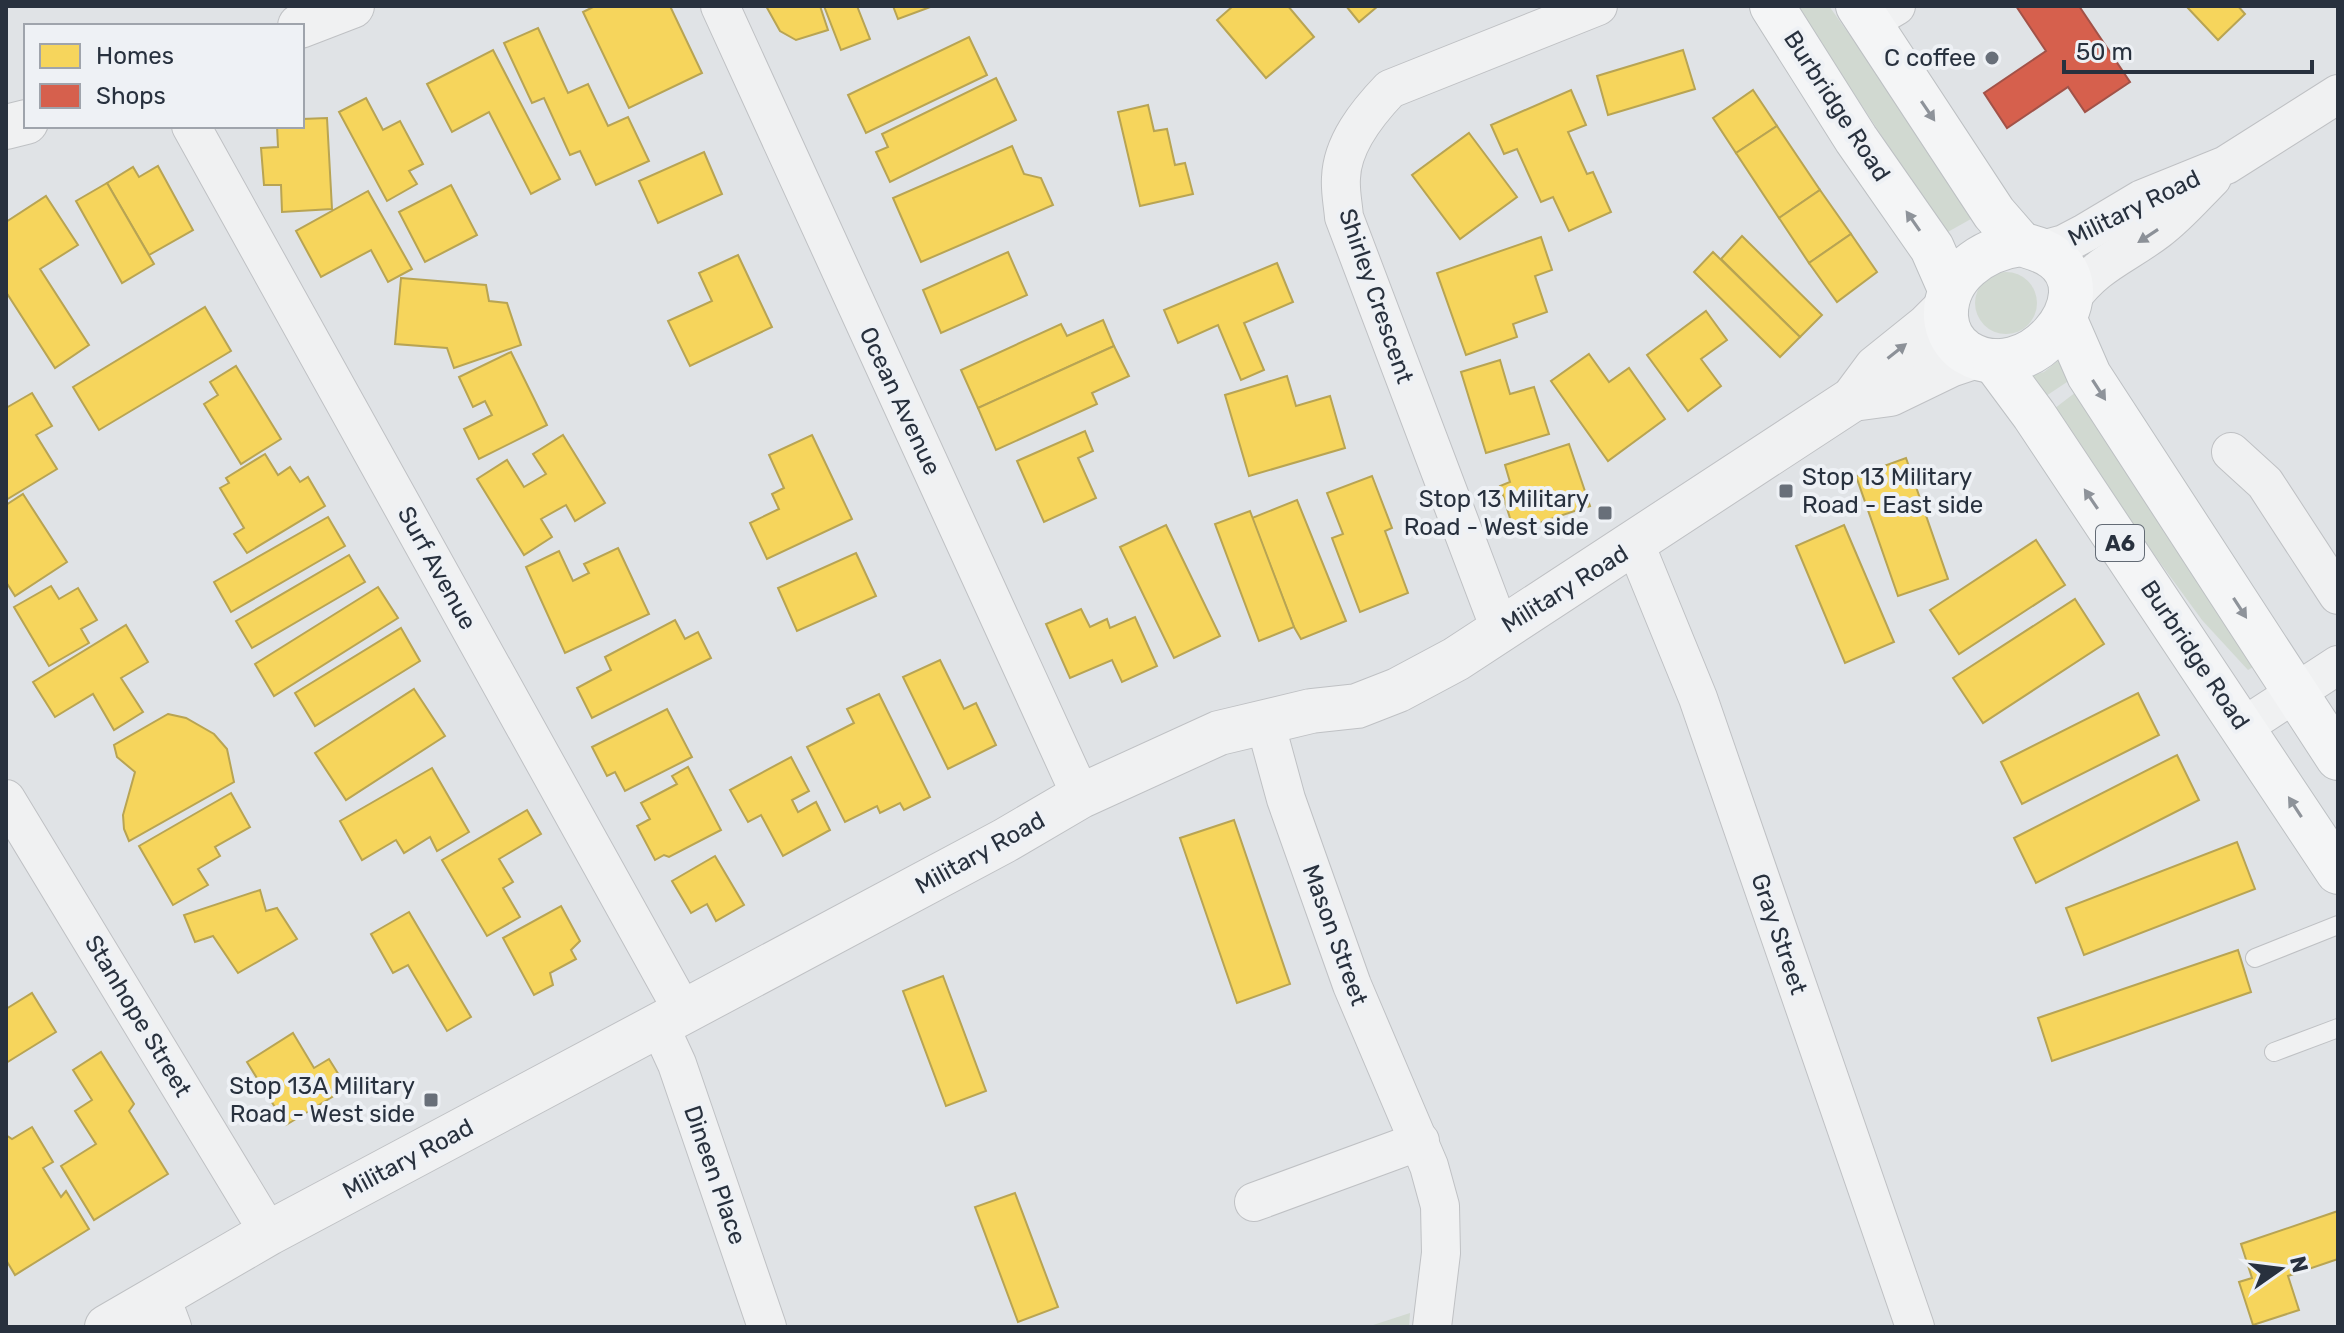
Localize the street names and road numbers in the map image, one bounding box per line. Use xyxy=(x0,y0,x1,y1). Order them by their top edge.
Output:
street label: Burbridge Road xyxy=(1778,26,1896,186)
street label: Military Road xyxy=(2063,164,2205,252)
street label: Shirley Crescent xyxy=(1333,205,1419,387)
street label: Ocean Avenue xyxy=(853,323,947,479)
street label: Surf Avenue xyxy=(392,502,482,634)
road number: A6 xyxy=(2096,525,2144,561)
street label: Military Road xyxy=(1497,539,1633,639)
street label: Burbridge Road xyxy=(2135,575,2255,735)
street label: Military Road xyxy=(910,806,1050,900)
street label: Mason Street xyxy=(1297,861,1373,1009)
street label: Gray Street xyxy=(1745,870,1813,998)
street label: Stanhope Street xyxy=(79,930,197,1102)
street label: Dineen Place xyxy=(678,1102,752,1248)
street label: Military Road xyxy=(338,1113,478,1205)

